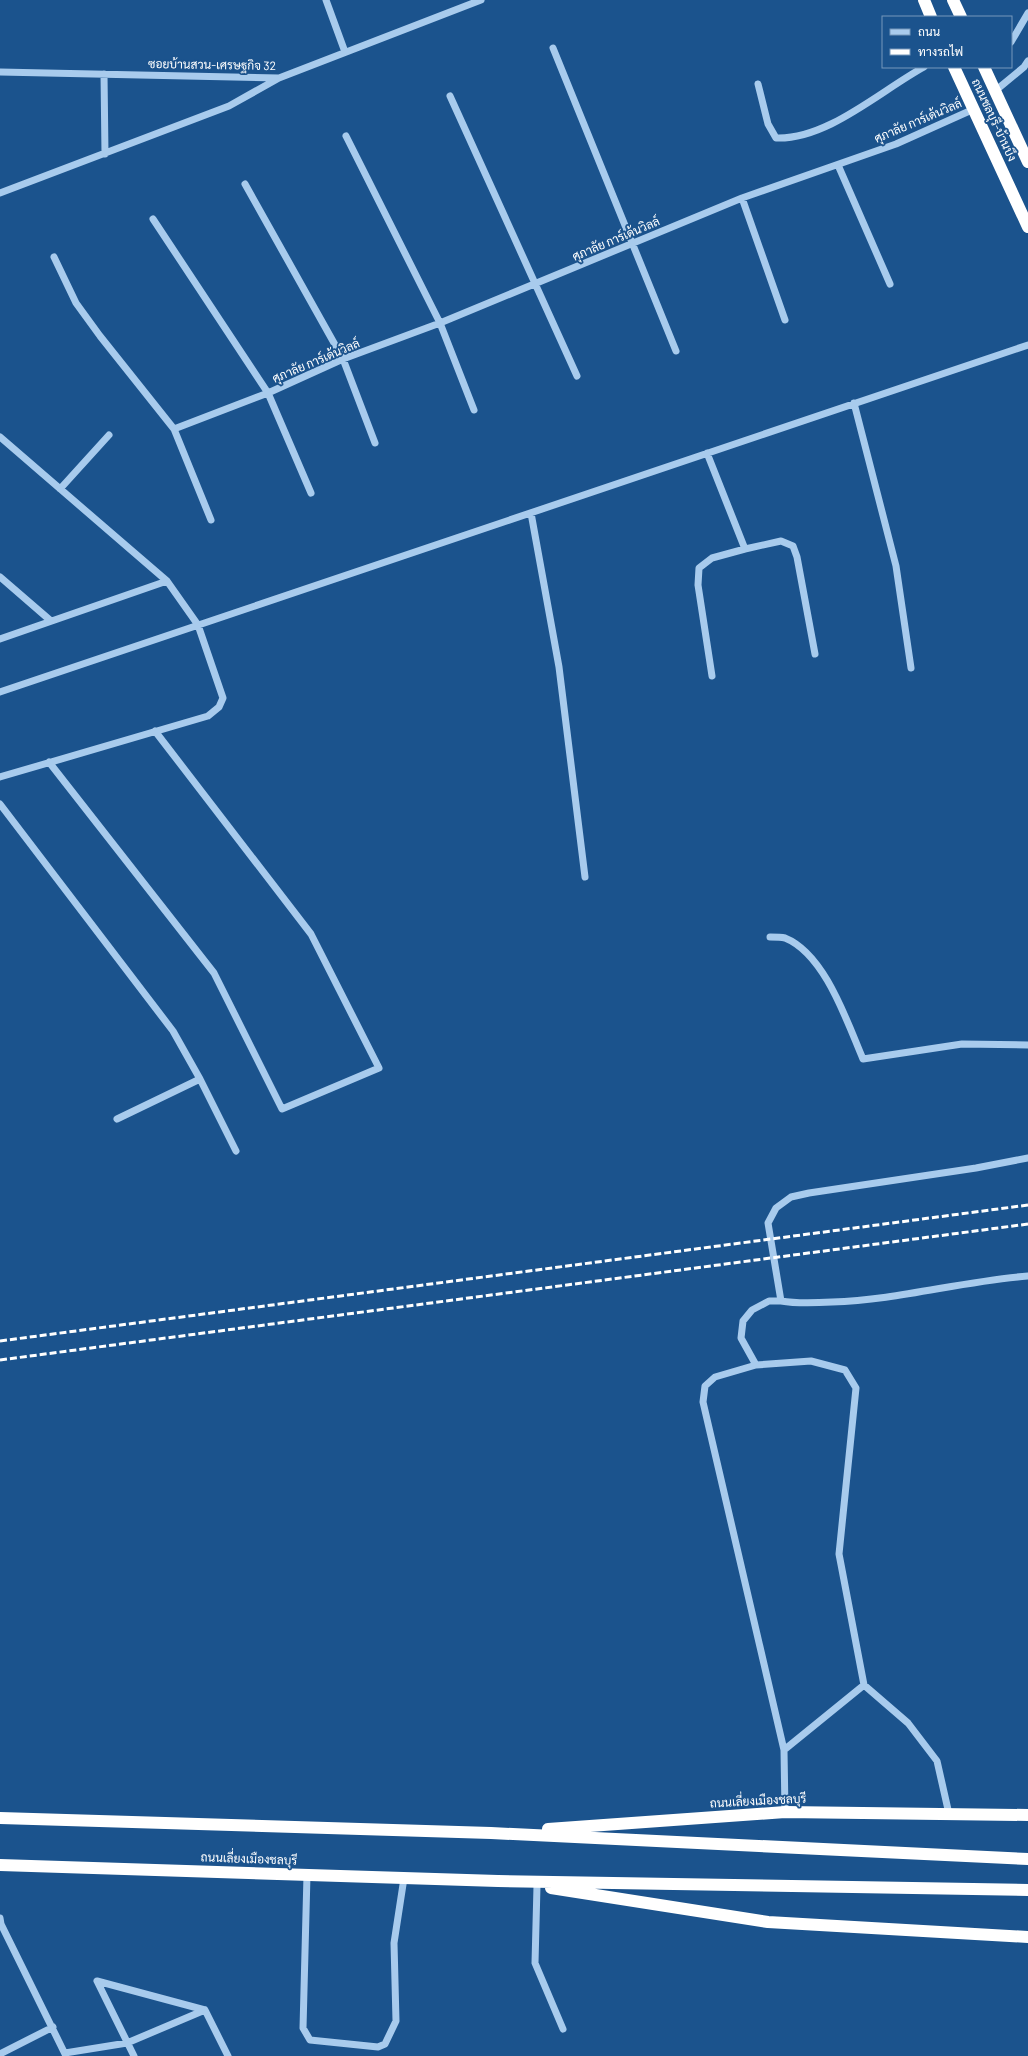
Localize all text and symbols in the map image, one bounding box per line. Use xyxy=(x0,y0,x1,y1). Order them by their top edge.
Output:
legend xyxy=(882,16,1012,68)
text: ถนน xyxy=(918,24,941,38)
text: ทางรถไฟ xyxy=(918,44,963,58)
street label: ซอยบ้านสวน-เศรษฐกิจ 32 xyxy=(148,56,276,74)
street label: ถนนชลบุรี-บ้านบึง xyxy=(967,76,1020,164)
street label: ศุภาลัย การ์เด้นวิลล์ xyxy=(872,95,965,148)
street label: ศุภาลัย การ์เด้นวิลล์ xyxy=(570,213,663,266)
street label: ศุภาลัย การ์เด้นวิลล์ xyxy=(270,335,363,388)
street label: ถนนเลี่ยงเมืองชลบุรี xyxy=(709,1787,807,1813)
street label: ถนนเลี่ยงเมืองชลบุรี xyxy=(200,1846,298,1870)

